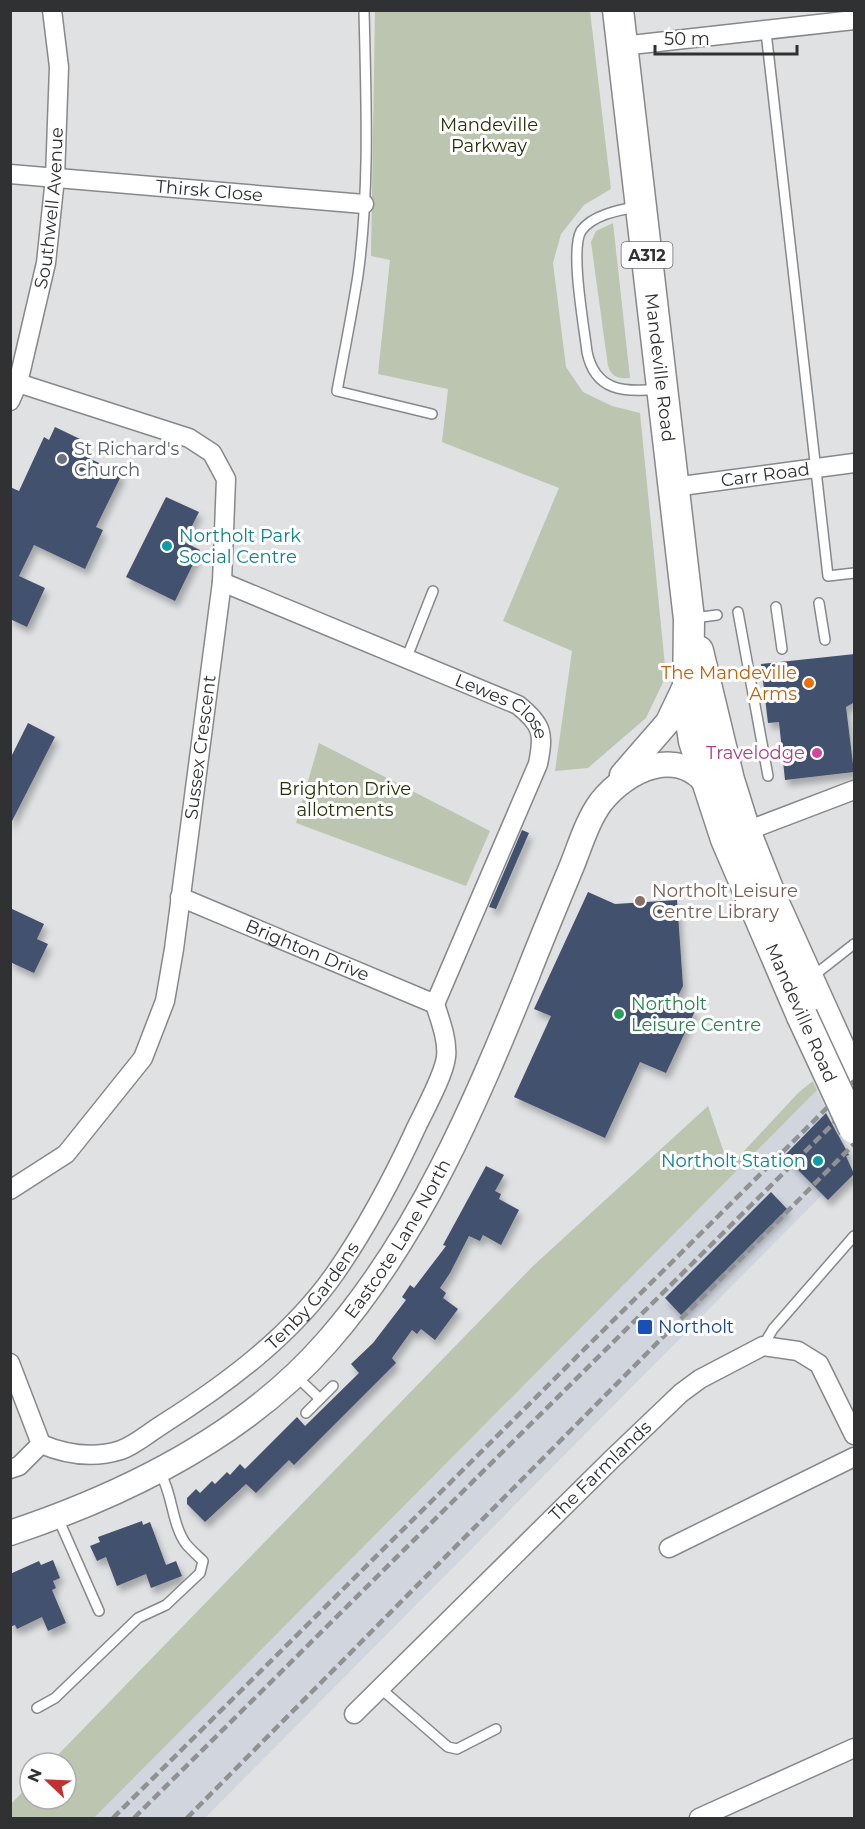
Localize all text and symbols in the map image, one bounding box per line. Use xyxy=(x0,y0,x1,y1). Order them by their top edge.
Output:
scale bar xyxy=(655,18,798,56)
text: 50 m xyxy=(664,28,710,50)
park label: Mandeville Parkway xyxy=(440,114,538,157)
street label: Southwell Avenue xyxy=(29,127,68,291)
street label: Thirsk Close xyxy=(155,175,264,206)
road number: A312 xyxy=(622,242,672,268)
street label: Mandeville Road xyxy=(640,292,679,443)
place label: St Richard's Church xyxy=(74,438,180,481)
marker: St Richard's Church xyxy=(55,452,69,466)
street label: Carr Road xyxy=(719,458,811,492)
place label: Northolt Park Social Centre xyxy=(179,525,301,568)
marker: Northolt Park Social Centre xyxy=(160,539,174,553)
place label: The Mandeville Arms xyxy=(661,662,797,705)
street label: Lewes Close xyxy=(452,669,552,741)
street label: Sussex Crescent xyxy=(180,674,221,821)
marker: The Mandeville Arms xyxy=(802,676,816,690)
place label: Travelodge xyxy=(706,742,805,764)
marker: Travelodge xyxy=(810,746,824,760)
park label: Brighton Drive allotments xyxy=(279,778,411,821)
place label: Northolt Leisure Centre Library xyxy=(652,880,798,923)
marker: Northolt Leisure Centre Library xyxy=(633,894,647,908)
street label: Brighton Drive xyxy=(242,915,373,986)
street label: Mandeville Road xyxy=(760,940,842,1086)
place label: Northolt Leisure Centre xyxy=(631,993,761,1036)
marker: Northolt Leisure Centre xyxy=(612,1007,626,1021)
place label: Northolt Station xyxy=(661,1150,806,1172)
marker: Northolt Station xyxy=(811,1154,825,1168)
street label: Eastcote Lane North xyxy=(340,1155,456,1323)
street label: Tenby Gardens xyxy=(261,1238,364,1355)
place label: Northolt xyxy=(658,1316,734,1338)
marker: Northolt xyxy=(636,1318,654,1336)
street label: The Farmlands xyxy=(544,1416,656,1526)
north arrow xyxy=(18,1751,78,1811)
text: N xyxy=(23,1766,46,1785)

